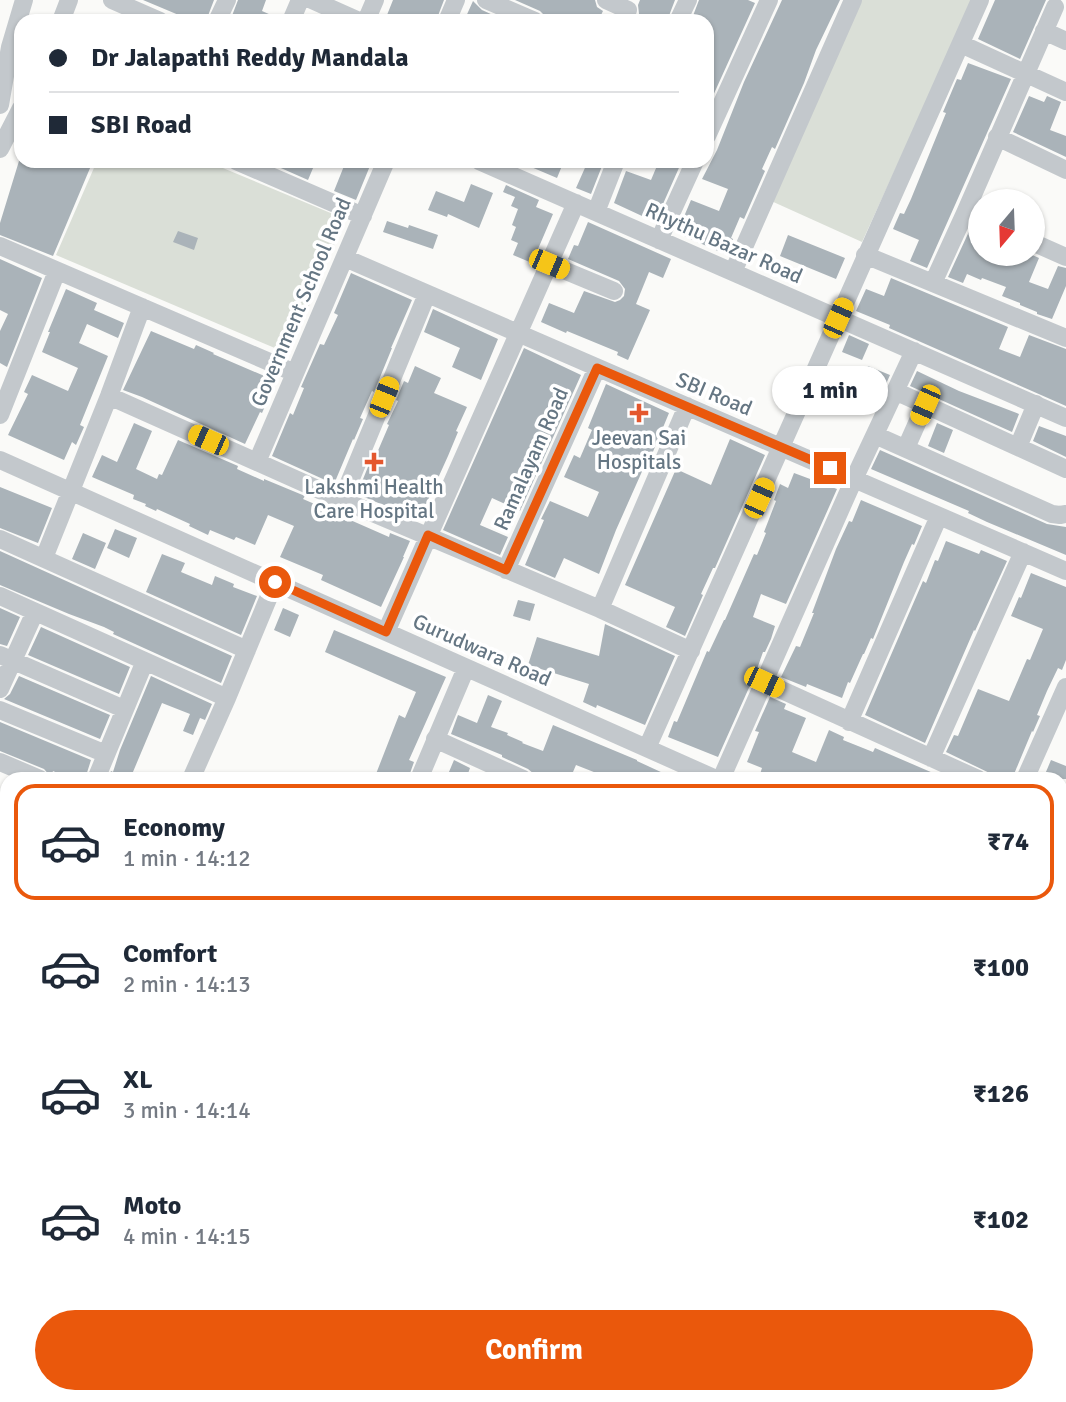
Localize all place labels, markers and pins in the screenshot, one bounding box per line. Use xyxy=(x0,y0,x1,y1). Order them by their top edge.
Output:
marker: Jeevan Sai Hospitals xyxy=(629,403,649,423)
place label: Jeevan Sai Hospitals xyxy=(592,425,686,475)
marker: Lakshmi Health Care Hospital xyxy=(364,452,384,472)
place label: Lakshmi Health Care Hospital xyxy=(304,474,444,524)

